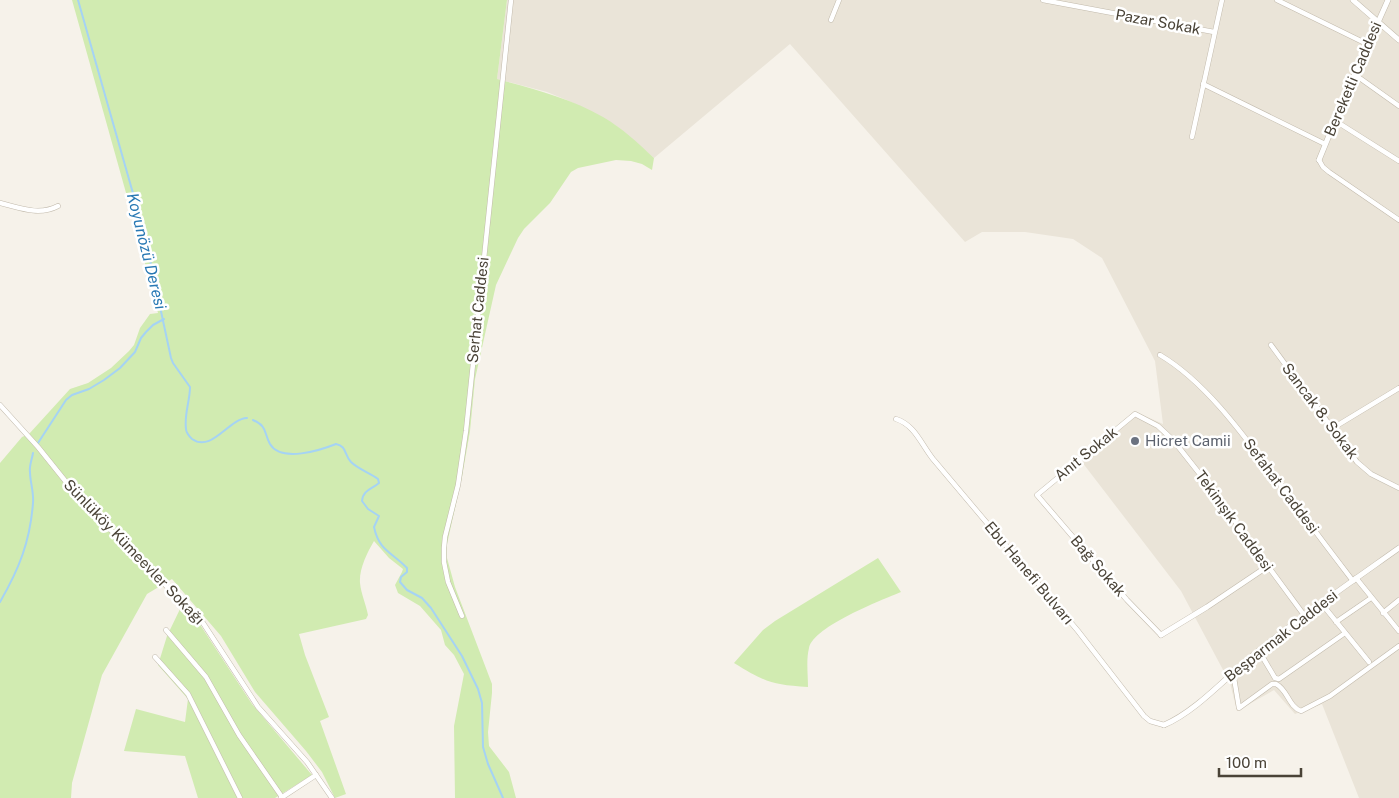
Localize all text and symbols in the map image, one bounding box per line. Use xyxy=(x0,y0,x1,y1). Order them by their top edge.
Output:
street label: Pazar Sokak xyxy=(1114,6,1202,37)
street label: Bereketli Caddesi xyxy=(1321,19,1384,139)
water label: Koyunözü Deresi xyxy=(123,191,170,311)
street label: Serhat Caddesi xyxy=(463,256,492,364)
street label: Sancak 8. Sokak xyxy=(1279,359,1362,462)
street label: Anıt Sokak xyxy=(1051,423,1121,484)
place label: Hicret Camii xyxy=(1145,432,1231,449)
marker: Hicret Camii xyxy=(1129,435,1141,447)
street label: Sefahat Caddesi xyxy=(1240,435,1323,537)
street label: Tekinışık Caddesi xyxy=(1192,467,1277,574)
street label: Sünlüköy Kümeevler Sokağı xyxy=(61,476,208,628)
street label: Ebu Hanefi Bulvarı xyxy=(982,518,1077,627)
street label: Bağ Sokak xyxy=(1067,532,1129,599)
street label: Beşparmak Caddesi xyxy=(1221,586,1341,685)
scale bar xyxy=(1219,746,1302,778)
text: 100 m xyxy=(1226,754,1267,771)

